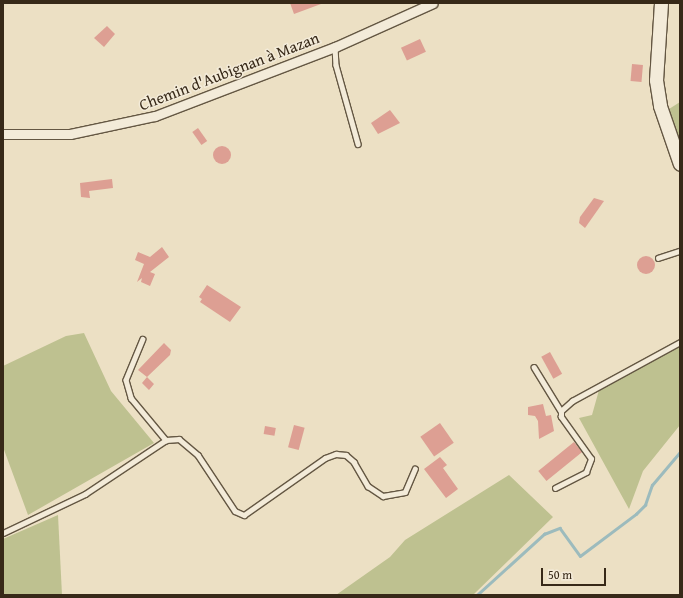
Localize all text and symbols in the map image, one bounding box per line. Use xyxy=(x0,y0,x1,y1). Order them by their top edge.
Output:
street label: Chemin d'Aubignan à Mazan xyxy=(136,28,322,114)
scale bar xyxy=(543,560,608,586)
text: 50 m xyxy=(548,566,572,583)

